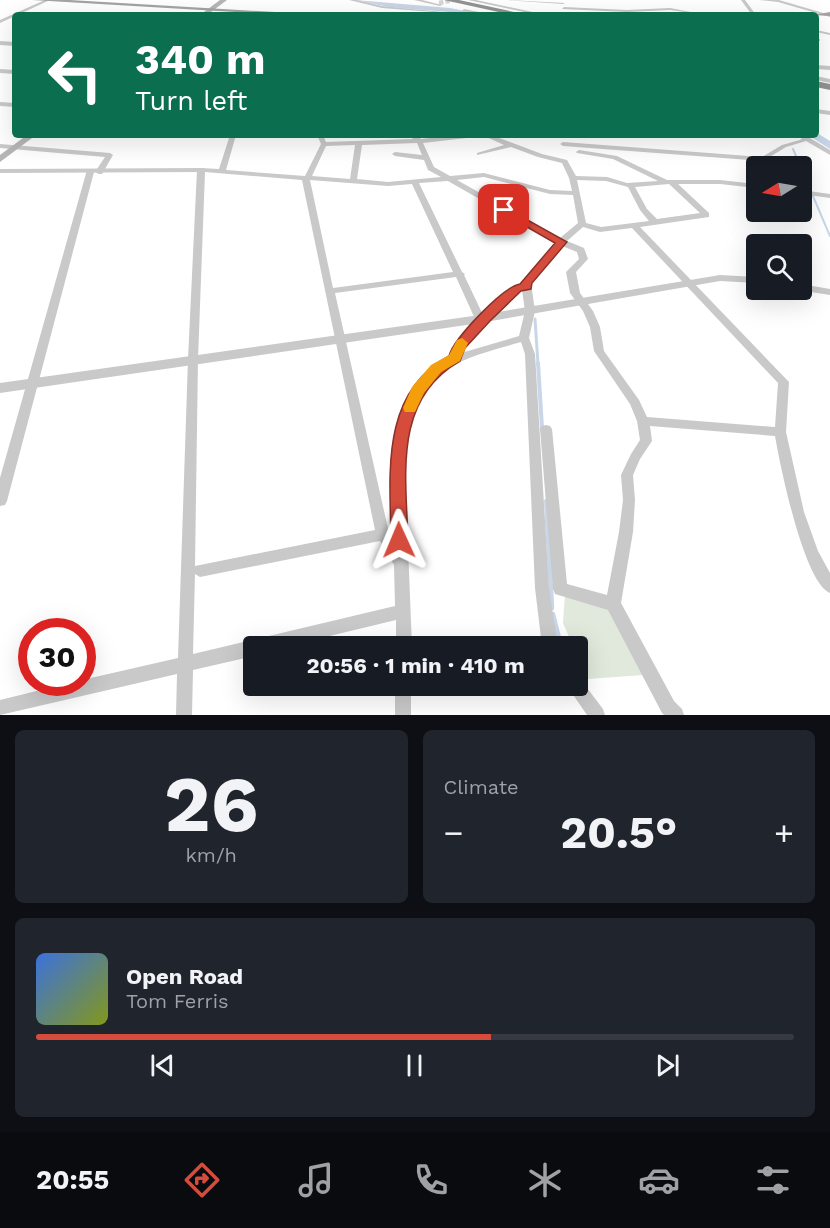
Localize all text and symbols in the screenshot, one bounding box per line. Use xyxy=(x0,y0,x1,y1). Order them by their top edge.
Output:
text: 340 m xyxy=(135,35,266,84)
icon: left xyxy=(36,36,114,114)
text: Turn left xyxy=(135,85,247,117)
north arrow xyxy=(746,156,812,222)
map controls xyxy=(746,156,812,300)
pin xyxy=(478,184,529,235)
icon: arrive xyxy=(487,193,520,226)
button: search xyxy=(746,234,812,300)
position arrow xyxy=(367,508,431,572)
speed limit sign: 30 xyxy=(18,618,96,696)
text: 20:56 · 1 min · 410 m xyxy=(306,653,525,678)
text: 26 xyxy=(164,758,259,850)
text: Climate xyxy=(444,775,519,799)
text: 20.5° xyxy=(560,806,677,859)
text: − xyxy=(444,813,463,852)
text: + xyxy=(774,813,794,852)
text: km/h xyxy=(185,843,237,867)
text: Open Road xyxy=(126,964,243,989)
text: Tom Ferris xyxy=(126,989,229,1013)
icon: previous xyxy=(146,1049,179,1082)
icon: pause xyxy=(398,1049,431,1082)
icon: next xyxy=(651,1049,684,1082)
icon: directions xyxy=(181,1159,223,1201)
icon: music xyxy=(295,1159,337,1201)
icon: phone xyxy=(410,1159,452,1201)
icon: climate xyxy=(524,1159,566,1201)
icon: car xyxy=(638,1159,680,1201)
icon: filters xyxy=(752,1159,794,1201)
text: 20:55 xyxy=(36,1164,109,1196)

